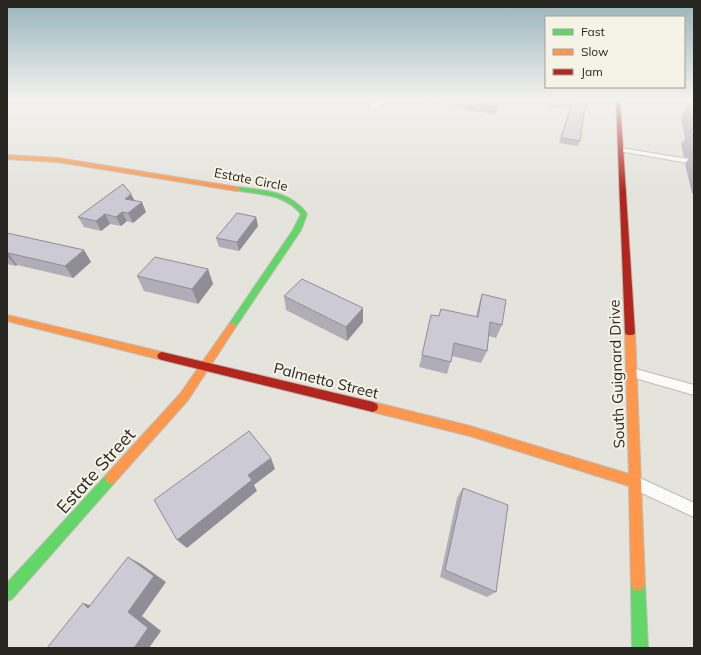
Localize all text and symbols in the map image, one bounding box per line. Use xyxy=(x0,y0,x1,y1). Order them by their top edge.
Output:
legend xyxy=(545,16,685,88)
text: Fast xyxy=(581,24,605,39)
text: Slow xyxy=(581,44,609,59)
text: Jam xyxy=(581,64,603,79)
street label: Estate Circle xyxy=(213,164,289,194)
street label: South Guignard Drive xyxy=(604,299,629,449)
street label: Palmetto Street xyxy=(272,358,381,403)
street label: Estate Street xyxy=(51,423,140,518)

